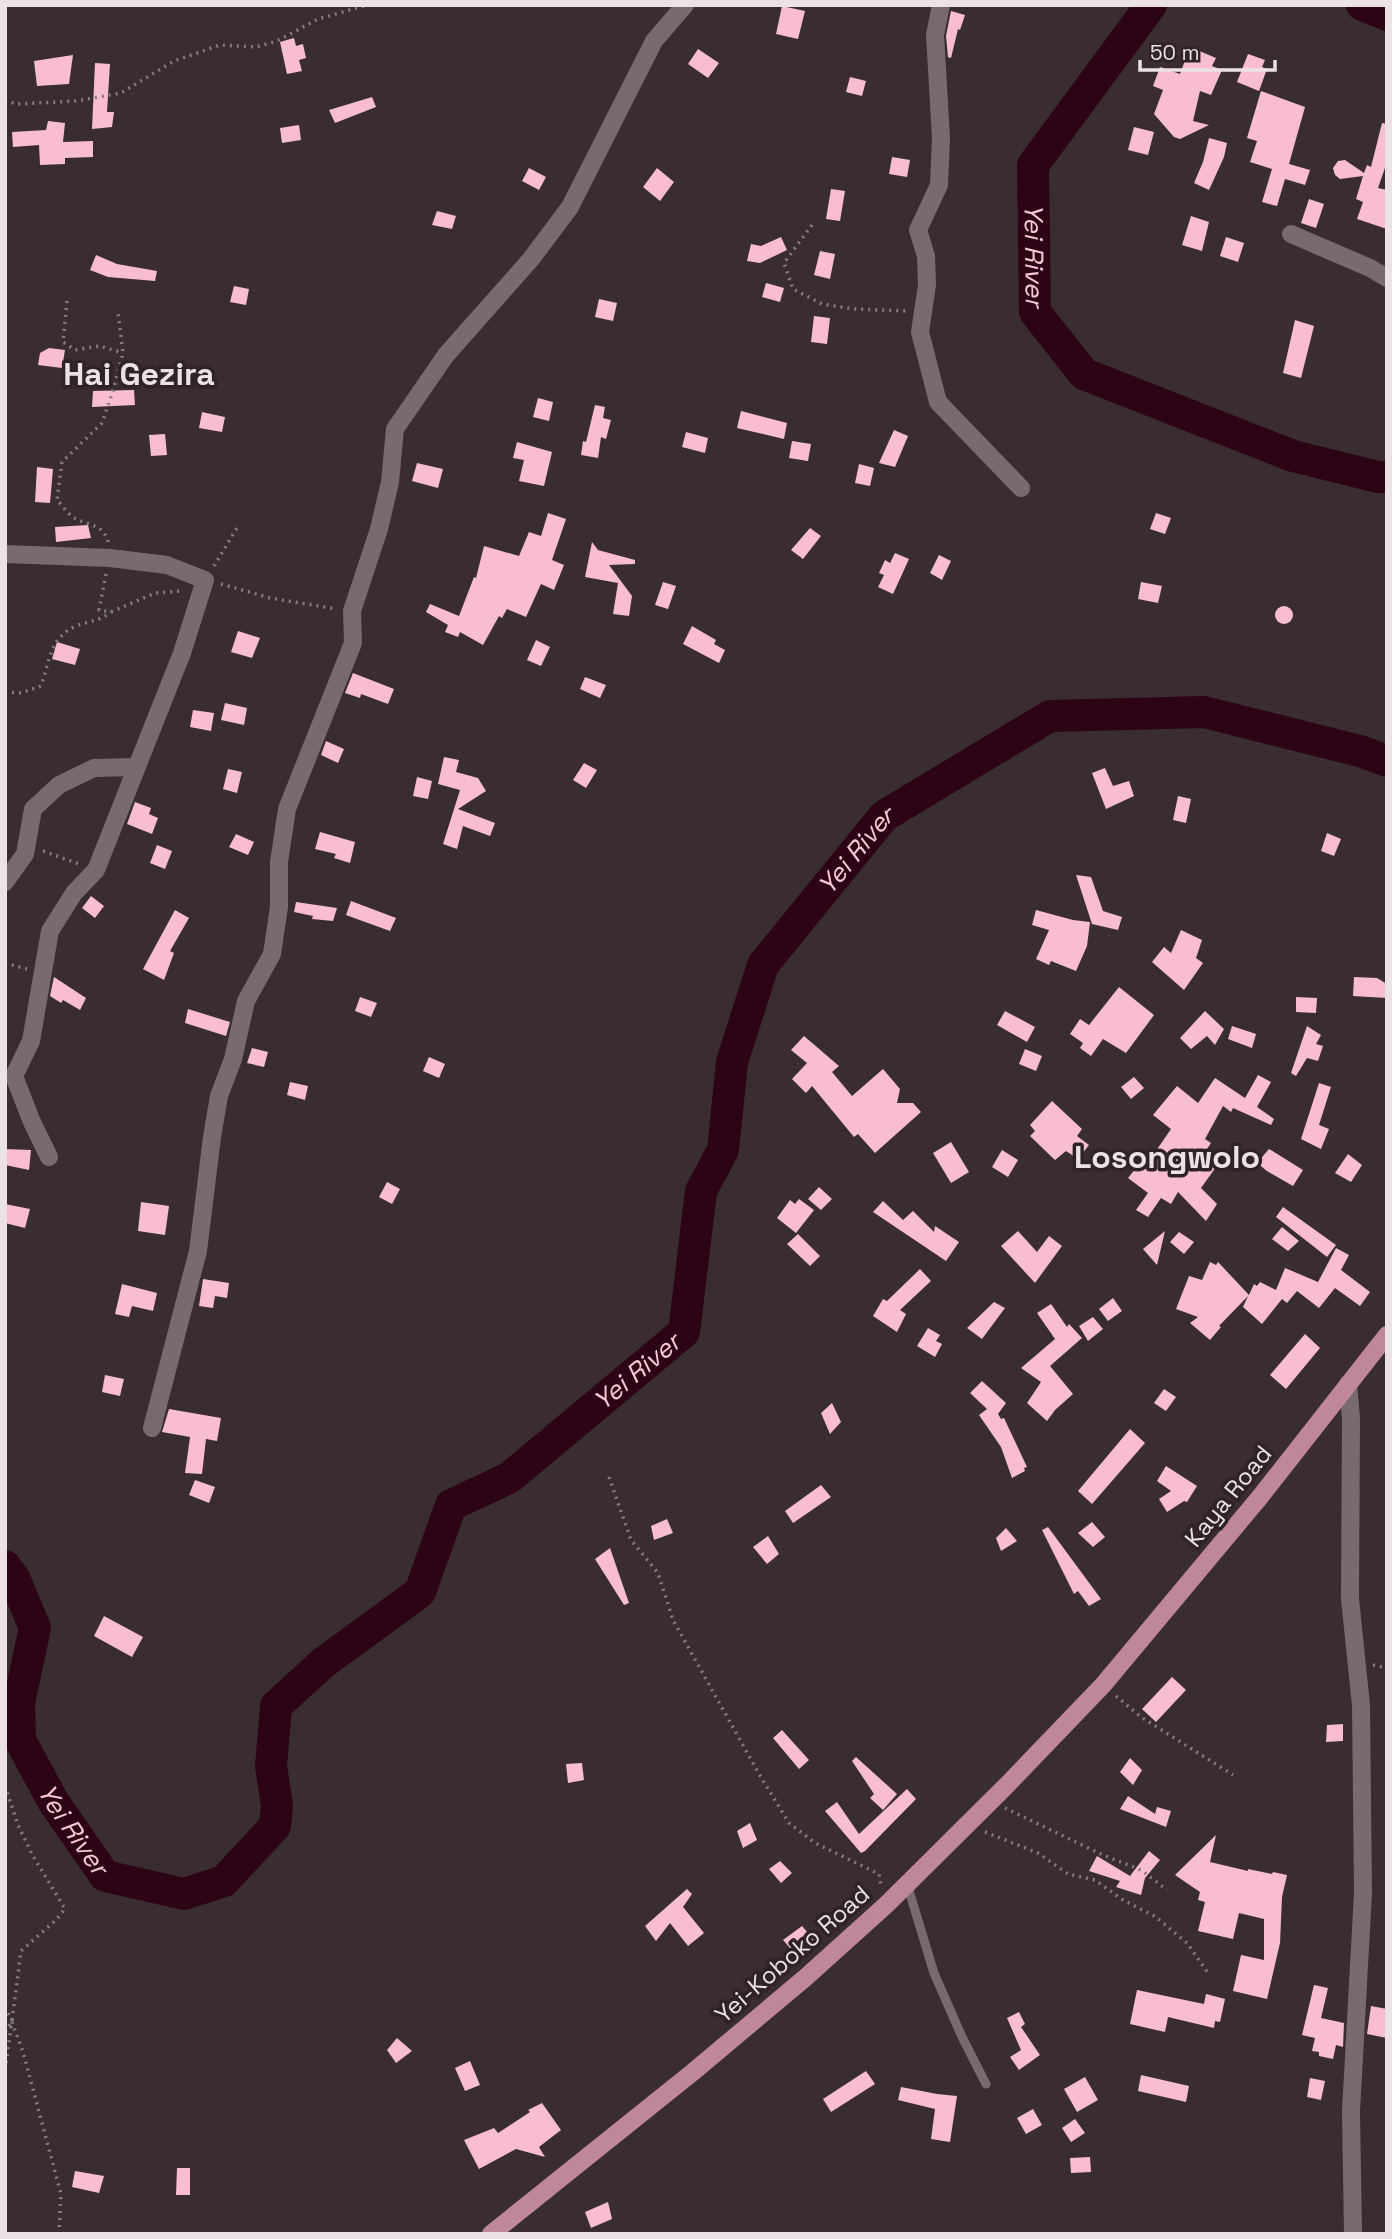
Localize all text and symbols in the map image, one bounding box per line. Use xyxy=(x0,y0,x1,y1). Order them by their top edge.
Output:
scale bar xyxy=(1140,28,1275,72)
text: 50 m xyxy=(1150,39,1200,66)
water label: Yei River xyxy=(1017,203,1052,310)
district label: Hai Gezira xyxy=(63,354,215,394)
water label: Yei River xyxy=(810,796,902,901)
district label: Losongwolo xyxy=(1074,1137,1260,1177)
water label: Yei River xyxy=(586,1323,690,1418)
street label: Kaya Road xyxy=(1178,1439,1278,1553)
water label: Yei River xyxy=(30,1778,118,1884)
street label: Yei-Koboko Road xyxy=(708,1878,876,2030)

